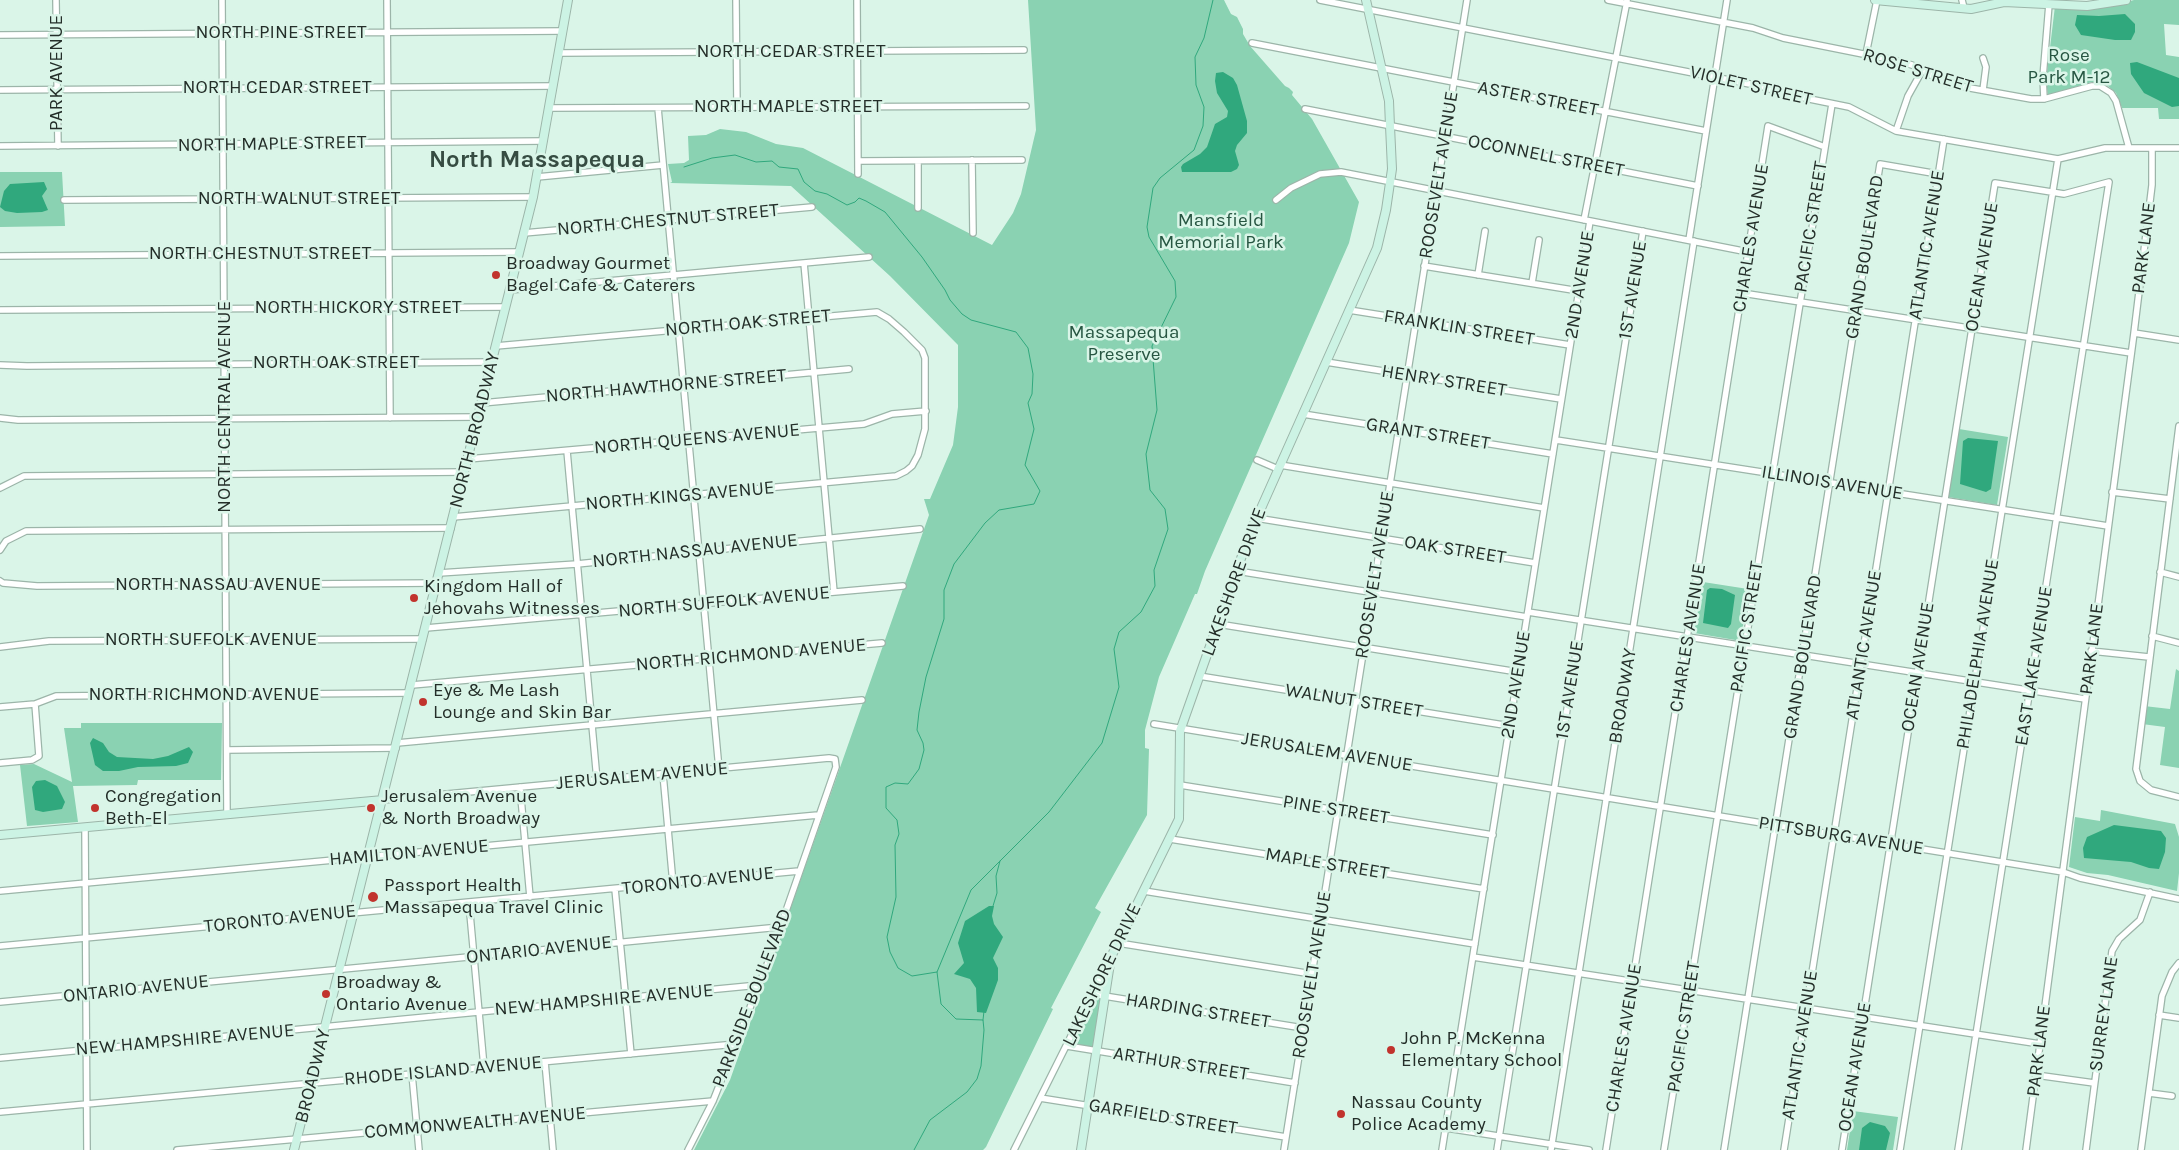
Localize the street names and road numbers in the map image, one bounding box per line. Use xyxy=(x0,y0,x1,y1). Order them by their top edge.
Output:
street label: PARK AVENUE xyxy=(46,15,68,131)
street label: NORTH PINE STREET xyxy=(195,22,367,44)
street label: NORTH CEDAR STREET xyxy=(696,41,886,63)
street label: ROSE STREET xyxy=(1860,43,1976,99)
street label: VIOLET STREET xyxy=(1687,61,1815,111)
street label: ASTER STREET xyxy=(1476,76,1600,122)
street label: NORTH CEDAR STREET xyxy=(182,77,372,99)
street label: ROOSEVELT AVENUE xyxy=(1414,90,1464,260)
street label: NORTH MAPLE STREET xyxy=(694,96,882,118)
street label: OCONNELL STREET xyxy=(1466,130,1626,182)
street label: NORTH MAPLE STREET xyxy=(177,131,367,157)
street label: PACIFIC STREET xyxy=(1789,160,1833,294)
street label: CHARLES AVENUE xyxy=(1728,162,1774,314)
street label: ATLANTIC AVENUE xyxy=(1904,169,1950,321)
street label: GRAND BOULEVARD xyxy=(1841,173,1889,341)
street label: NORTH WALNUT STREET xyxy=(198,188,400,210)
street label: NORTH CHESTNUT STREET xyxy=(556,199,780,241)
street label: OCEAN AVENUE xyxy=(1961,201,2003,333)
street label: PARK LANE xyxy=(2127,201,2161,295)
street label: 2ND AVENUE xyxy=(1560,229,1600,341)
street label: 1ST AVENUE xyxy=(1614,239,1652,341)
street label: NORTH CHESTNUT STREET xyxy=(149,243,371,265)
street label: NORTH HICKORY STREET xyxy=(254,297,462,319)
street label: NORTH CENTRAL AVENUE xyxy=(214,301,236,513)
street label: NORTH OAK STREET xyxy=(664,304,832,342)
street label: FRANKLIN STREET xyxy=(1382,305,1536,351)
street label: NORTH BROADWAY xyxy=(445,350,505,510)
street label: NORTH OAK STREET xyxy=(253,352,419,374)
street label: HENRY STREET xyxy=(1380,360,1508,402)
street label: NORTH HAWTHORNE STREET xyxy=(545,364,787,408)
street label: GRANT STREET xyxy=(1364,413,1492,455)
street label: NORTH QUEENS AVENUE xyxy=(593,419,801,459)
street label: ILLINOIS AVENUE xyxy=(1760,461,1904,505)
street label: NORTH KINGS AVENUE xyxy=(585,476,775,516)
street label: ROOSEVELT AVENUE xyxy=(1350,490,1400,660)
street label: LAKESHORE DRIVE xyxy=(1197,505,1271,659)
street label: NORTH NASSAU AVENUE xyxy=(591,529,799,573)
street label: OAK STREET xyxy=(1402,531,1508,569)
street label: PHILADELPHIA AVENUE xyxy=(1952,557,2004,751)
street label: PACIFIC STREET xyxy=(1725,560,1769,694)
street label: CHARLES AVENUE xyxy=(1665,562,1711,714)
street label: ATLANTIC AVENUE xyxy=(1841,569,1887,721)
street label: GRAND BOULEVARD xyxy=(1779,573,1827,741)
street label: NORTH NASSAU AVENUE xyxy=(115,574,321,596)
street label: NORTH SUFFOLK AVENUE xyxy=(617,581,831,623)
street label: EAST LAKE AVENUE xyxy=(2010,584,2058,748)
street label: OCEAN AVENUE xyxy=(1897,601,1939,733)
street label: PARK LANE xyxy=(2075,602,2109,696)
street label: NORTH SUFFOLK AVENUE xyxy=(105,629,317,651)
street label: 2ND AVENUE xyxy=(1496,629,1536,741)
street label: NORTH RICHMOND AVENUE xyxy=(635,634,867,676)
street label: 1ST AVENUE xyxy=(1551,639,1589,741)
street label: BROADWAY xyxy=(1604,647,1642,745)
street label: WALNUT STREET xyxy=(1284,679,1424,723)
street label: NORTH RICHMOND AVENUE xyxy=(88,684,320,706)
street label: JERUSALEM AVENUE xyxy=(1240,727,1414,777)
street label: JERUSALEM AVENUE xyxy=(555,757,729,795)
street label: PINE STREET xyxy=(1281,790,1391,830)
street label: PITTSBURG AVENUE xyxy=(1757,812,1925,860)
street label: HAMILTON AVENUE xyxy=(328,835,490,871)
street label: MAPLE STREET xyxy=(1263,843,1391,885)
street label: TORONTO AVENUE xyxy=(621,862,775,900)
street label: ROOSEVELT AVENUE xyxy=(1287,890,1337,1060)
street label: TORONTO AVENUE xyxy=(203,900,357,938)
street label: LAKESHORE DRIVE xyxy=(1058,900,1146,1050)
street label: PARKSIDE BOULEVARD xyxy=(707,905,797,1091)
street label: ONTARIO AVENUE xyxy=(465,931,613,969)
street label: SURREY LANE xyxy=(2085,955,2123,1073)
street label: PACIFIC STREET xyxy=(1662,960,1706,1094)
street label: CHARLES AVENUE xyxy=(1601,962,1647,1114)
street label: ATLANTIC AVENUE xyxy=(1777,969,1823,1121)
street label: ONTARIO AVENUE xyxy=(62,970,210,1008)
street label: NEW HAMPSHIRE AVENUE xyxy=(494,979,714,1021)
street label: HARDING STREET xyxy=(1124,988,1272,1034)
street label: OCEAN AVENUE xyxy=(1834,1001,1876,1133)
street label: PARK LANE xyxy=(2022,1004,2056,1098)
street label: NEW HAMPSHIRE AVENUE xyxy=(75,1019,295,1061)
street label: BROADWAY xyxy=(290,1026,336,1126)
street label: ARTHUR STREET xyxy=(1112,1042,1250,1086)
street label: RHODE ISLAND AVENUE xyxy=(343,1051,543,1091)
street label: GARFIELD STREET xyxy=(1087,1094,1239,1140)
street label: COMMONWEALTH AVENUE xyxy=(363,1102,587,1144)

